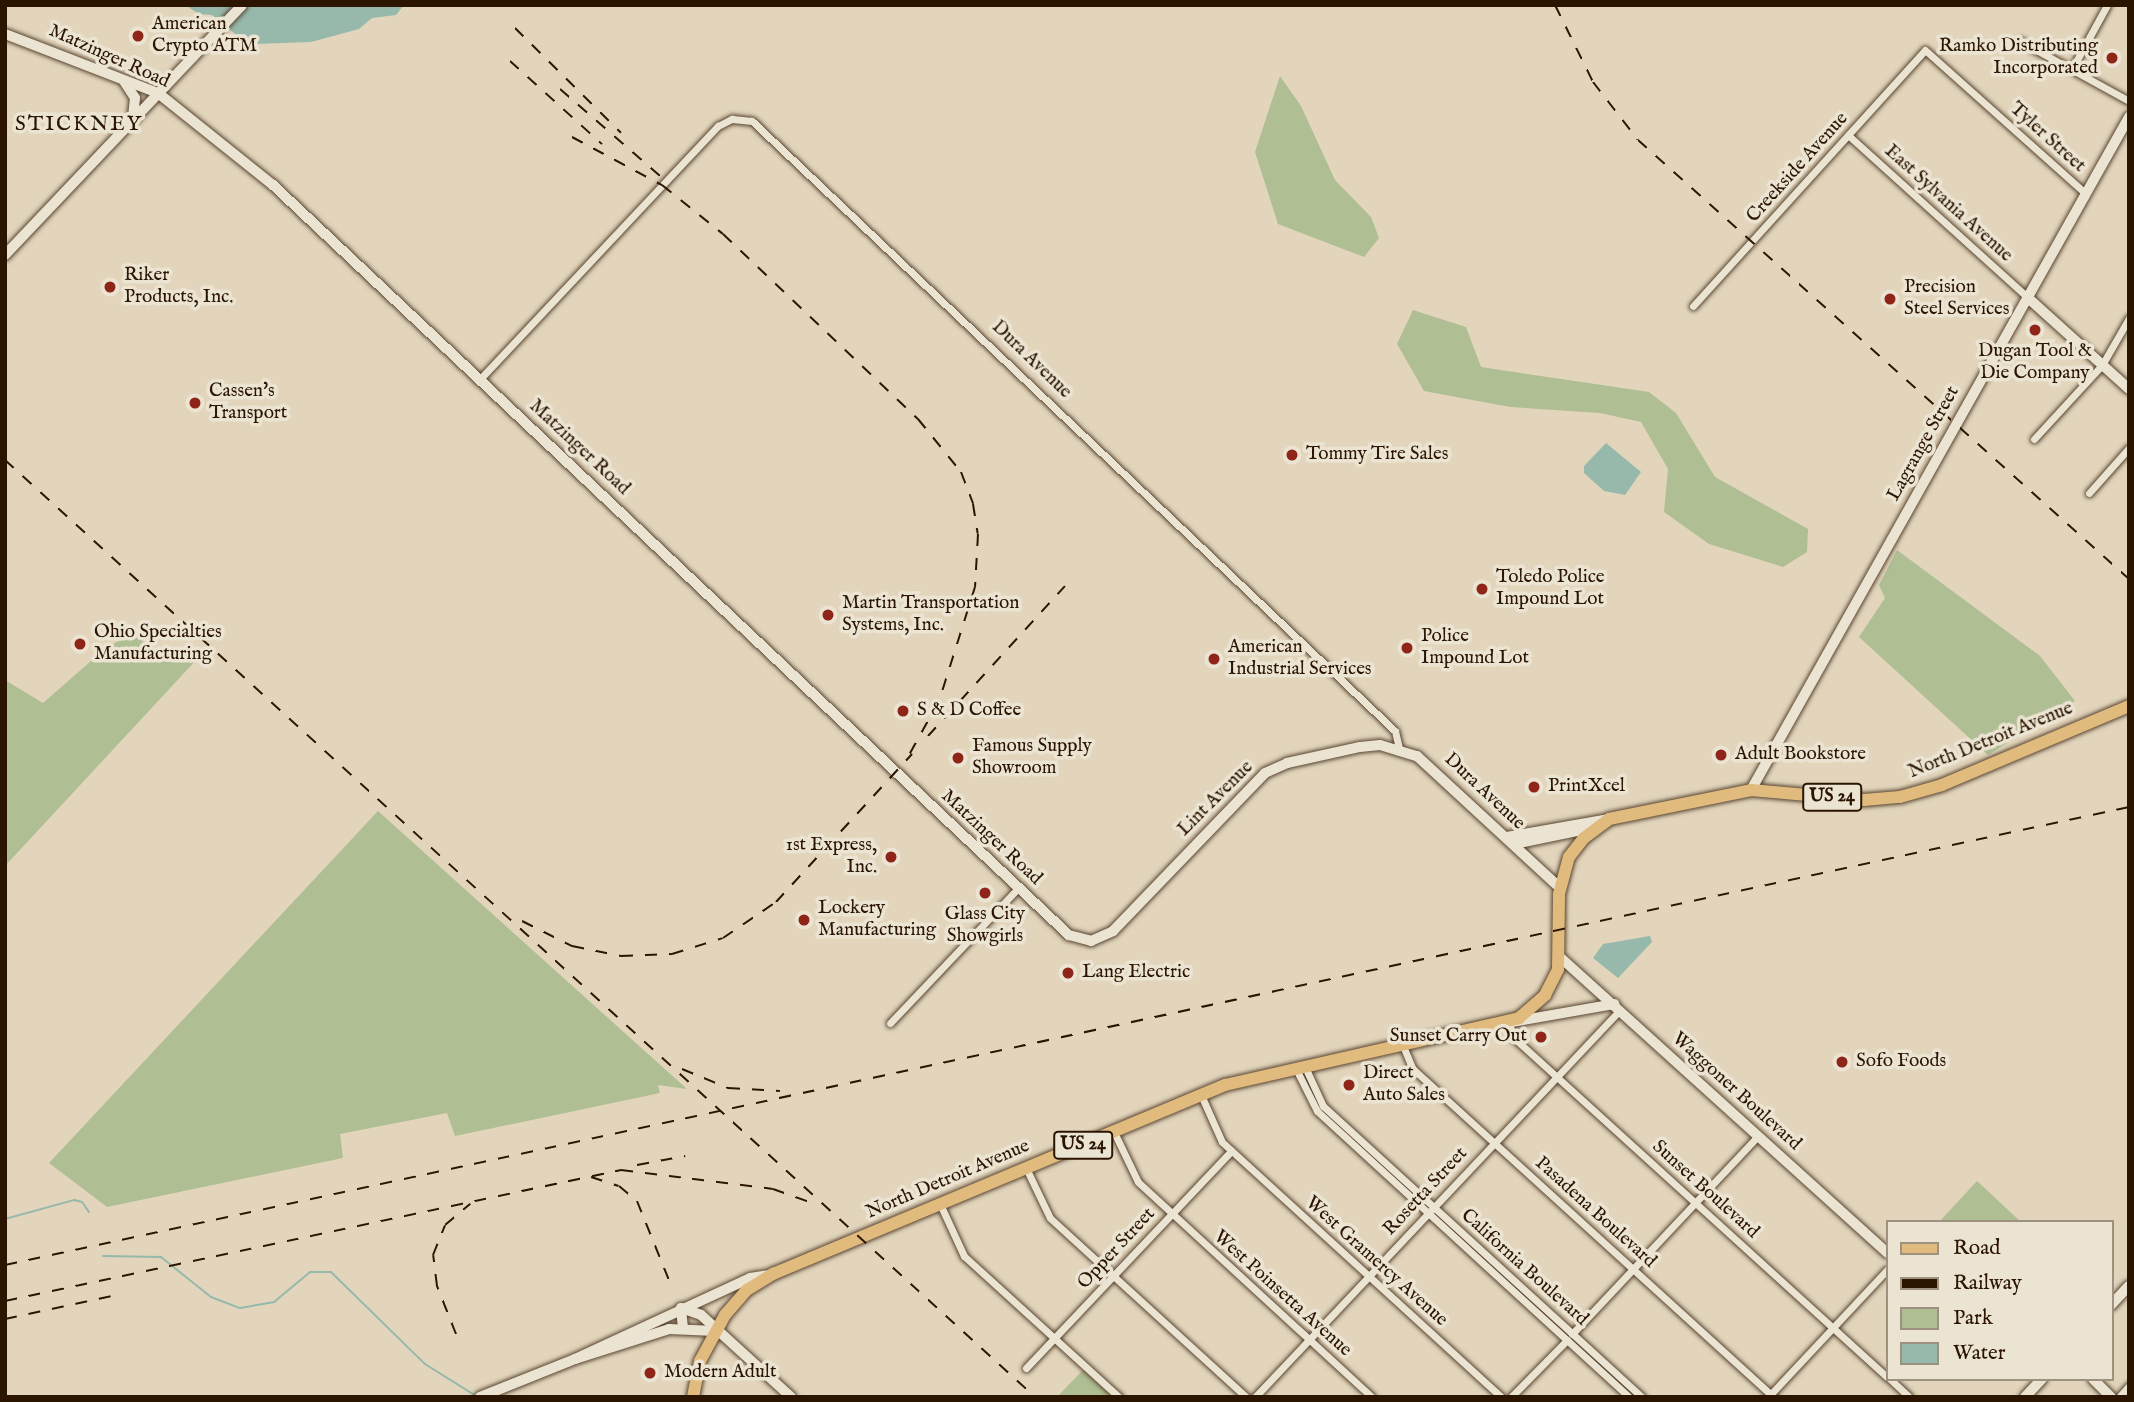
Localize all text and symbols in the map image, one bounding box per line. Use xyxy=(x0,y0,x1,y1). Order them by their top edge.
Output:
place label: American Crypto ATM xyxy=(152,14,257,58)
street label: Matzinger Road xyxy=(45,20,173,94)
marker: American Crypto ATM xyxy=(130,28,146,44)
place label: Ramko Distributing Incorporated xyxy=(1939,36,2098,80)
marker: Ramko Distributing Incorporated xyxy=(2104,50,2120,66)
street label: Tyler Street xyxy=(2004,98,2090,178)
street label: Creekside Avenue xyxy=(1742,108,1854,228)
district label: STICKNEY xyxy=(16,112,142,138)
street label: East Sylvania Avenue xyxy=(1879,140,2017,268)
place label: Riker Products, Inc. xyxy=(124,265,233,309)
place label: Precision Steel Services xyxy=(1904,277,2010,321)
marker: Riker Products, Inc. xyxy=(102,279,118,295)
marker: Precision Steel Services xyxy=(1882,291,1898,307)
street label: Dura Avenue xyxy=(986,316,1076,404)
marker: Dugan Tool & Die Company xyxy=(2027,322,2043,338)
place label: Dugan Tool & Die Company xyxy=(1978,341,2092,385)
place label: Cassen's Transport xyxy=(209,381,287,425)
street label: Lagrange Street xyxy=(1883,383,1965,505)
marker: Cassen's Transport xyxy=(187,395,203,411)
street label: Matzinger Road xyxy=(524,395,634,501)
place label: Tommy Tire Sales xyxy=(1306,444,1448,466)
marker: Tommy Tire Sales xyxy=(1284,447,1300,463)
place label: Toledo Police Impound Lot xyxy=(1496,567,1605,611)
marker: Toledo Police Impound Lot xyxy=(1474,581,1490,597)
place label: Martin Transportation Systems, Inc. xyxy=(842,593,1019,637)
marker: Martin Transportation Systems, Inc. xyxy=(820,607,836,623)
place label: Ohio Specialties Manufacturing xyxy=(94,622,222,666)
place label: Police Impound Lot xyxy=(1421,626,1529,670)
marker: Ohio Specialties Manufacturing xyxy=(72,636,88,652)
place label: American Industrial Services xyxy=(1228,637,1372,681)
marker: Police Impound Lot xyxy=(1399,640,1415,656)
marker: American Industrial Services xyxy=(1206,651,1222,667)
street label: North Detroit Avenue xyxy=(1905,698,2077,784)
place label: S & D Coffee xyxy=(917,700,1021,722)
marker: S & D Coffee xyxy=(895,703,911,719)
place label: Famous Supply Showroom xyxy=(972,736,1092,780)
place label: Adult Bookstore xyxy=(1735,744,1866,766)
marker: Adult Bookstore xyxy=(1713,747,1729,763)
street label: Dura Avenue xyxy=(1439,749,1529,835)
marker: Famous Supply Showroom xyxy=(950,750,966,766)
street label: Lint Avenue xyxy=(1174,757,1258,841)
place label: PrintXcel xyxy=(1548,776,1625,798)
marker: PrintXcel xyxy=(1526,779,1542,795)
road number: US 24 xyxy=(1800,782,1864,812)
street label: Matzinger Road xyxy=(936,785,1046,891)
place label: 1st Express, Inc. xyxy=(786,835,877,879)
marker: 1st Express, Inc. xyxy=(883,849,899,865)
marker: Glass City Showgirls xyxy=(977,885,993,901)
place label: Lockery Manufacturing xyxy=(818,898,936,942)
place label: Glass City Showgirls xyxy=(945,904,1025,948)
marker: Lockery Manufacturing xyxy=(796,912,812,928)
place label: Lang Electric xyxy=(1082,962,1190,984)
marker: Lang Electric xyxy=(1060,965,1076,981)
place label: Sunset Carry Out xyxy=(1390,1026,1527,1048)
street label: Waggoner Boulevard xyxy=(1667,1028,1805,1156)
marker: Sunset Carry Out xyxy=(1533,1029,1549,1045)
place label: Sofo Foods xyxy=(1856,1051,1946,1073)
marker: Sofo Foods xyxy=(1834,1054,1850,1070)
place label: Direct Auto Sales xyxy=(1363,1063,1445,1107)
marker: Direct Auto Sales xyxy=(1341,1077,1357,1093)
road number: US 24 xyxy=(1052,1130,1114,1160)
street label: North Detroit Avenue xyxy=(863,1135,1033,1225)
street label: Sunset Boulevard xyxy=(1647,1136,1763,1244)
street label: Rosetta Street xyxy=(1379,1143,1473,1241)
street label: Pasadena Boulevard xyxy=(1530,1153,1660,1273)
street label: West Gramercy Avenue xyxy=(1300,1192,1452,1332)
street label: Opper Street xyxy=(1073,1203,1161,1295)
street label: California Boulevard xyxy=(1456,1205,1592,1331)
legend xyxy=(1885,1220,2113,1381)
street label: West Poinsetta Avenue xyxy=(1208,1226,1356,1362)
text: Road xyxy=(1953,1235,2000,1262)
text: Railway xyxy=(1953,1270,2022,1297)
text: Park xyxy=(1953,1305,1993,1332)
text: Water xyxy=(1953,1340,2005,1367)
place label: Modern Adult xyxy=(664,1362,777,1384)
marker: Modern Adult xyxy=(642,1365,658,1381)

